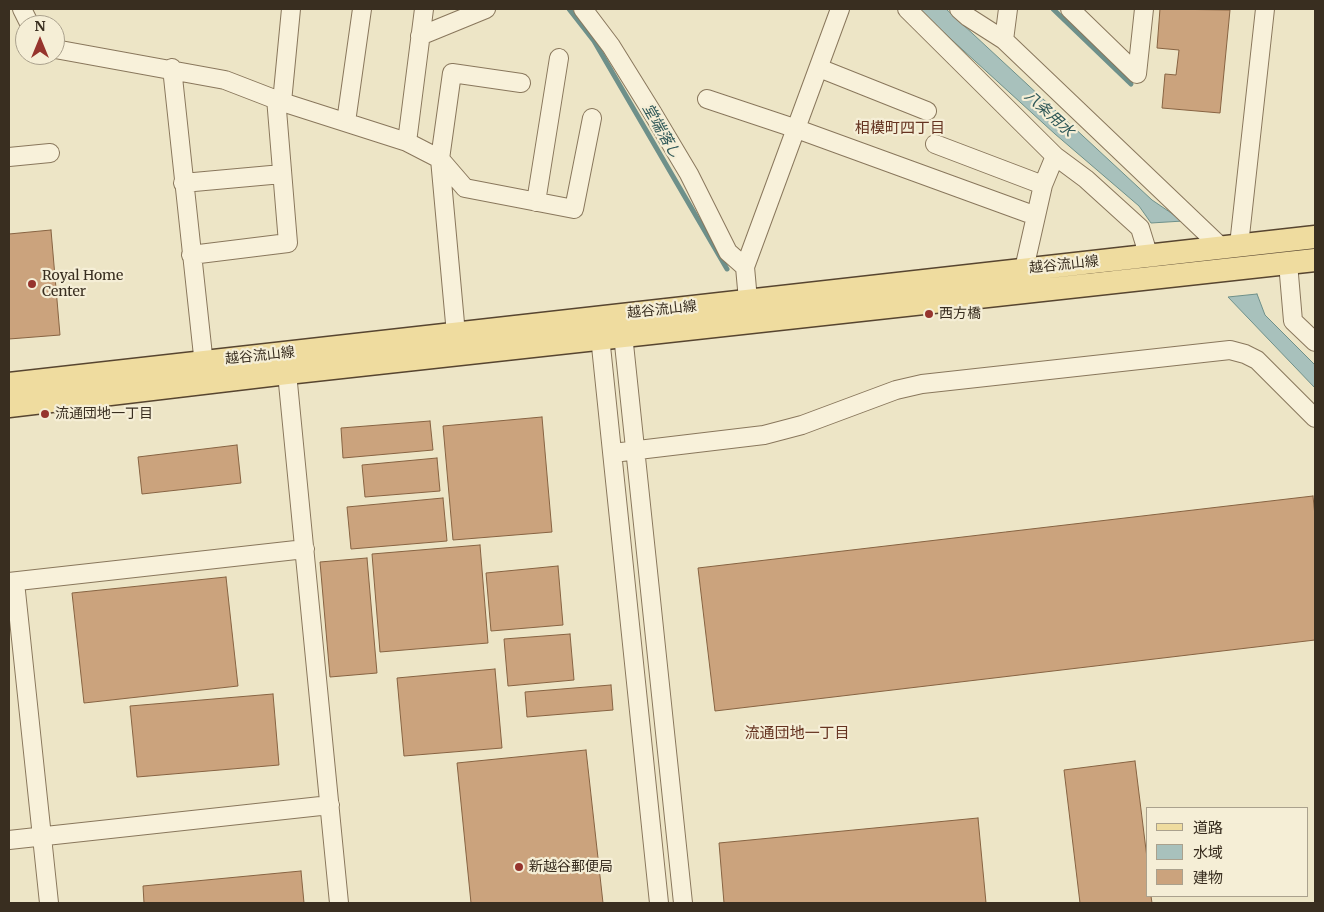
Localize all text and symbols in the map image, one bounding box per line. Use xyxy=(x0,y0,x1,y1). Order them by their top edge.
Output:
north arrow xyxy=(15,15,65,65)
text: N xyxy=(34,17,46,35)
water label: 八条用水 xyxy=(1021,87,1077,141)
water label: 堂端落し xyxy=(638,101,684,161)
district label: 相模町四丁目 xyxy=(855,120,945,138)
street label: 越谷流山線 xyxy=(1028,253,1100,277)
place label: Royal Home Center xyxy=(42,268,123,300)
marker: Royal Home Center xyxy=(26,278,38,290)
street label: 越谷流山線 xyxy=(626,298,698,322)
place label: 西方橋 xyxy=(939,306,981,322)
marker: 西方橋 xyxy=(923,308,935,320)
street label: 越谷流山線 xyxy=(224,344,296,368)
place label: 流通団地一丁目 xyxy=(55,406,153,422)
marker: 流通団地一丁目 xyxy=(39,408,51,420)
district label: 流通団地一丁目 xyxy=(745,725,849,743)
legend xyxy=(1146,807,1309,897)
text: 道路 xyxy=(1193,818,1223,837)
text: 水域 xyxy=(1193,843,1223,862)
place label: 新越谷郵便局 xyxy=(529,859,613,875)
marker: 新越谷郵便局 xyxy=(513,861,525,873)
text: 建物 xyxy=(1193,868,1223,887)

